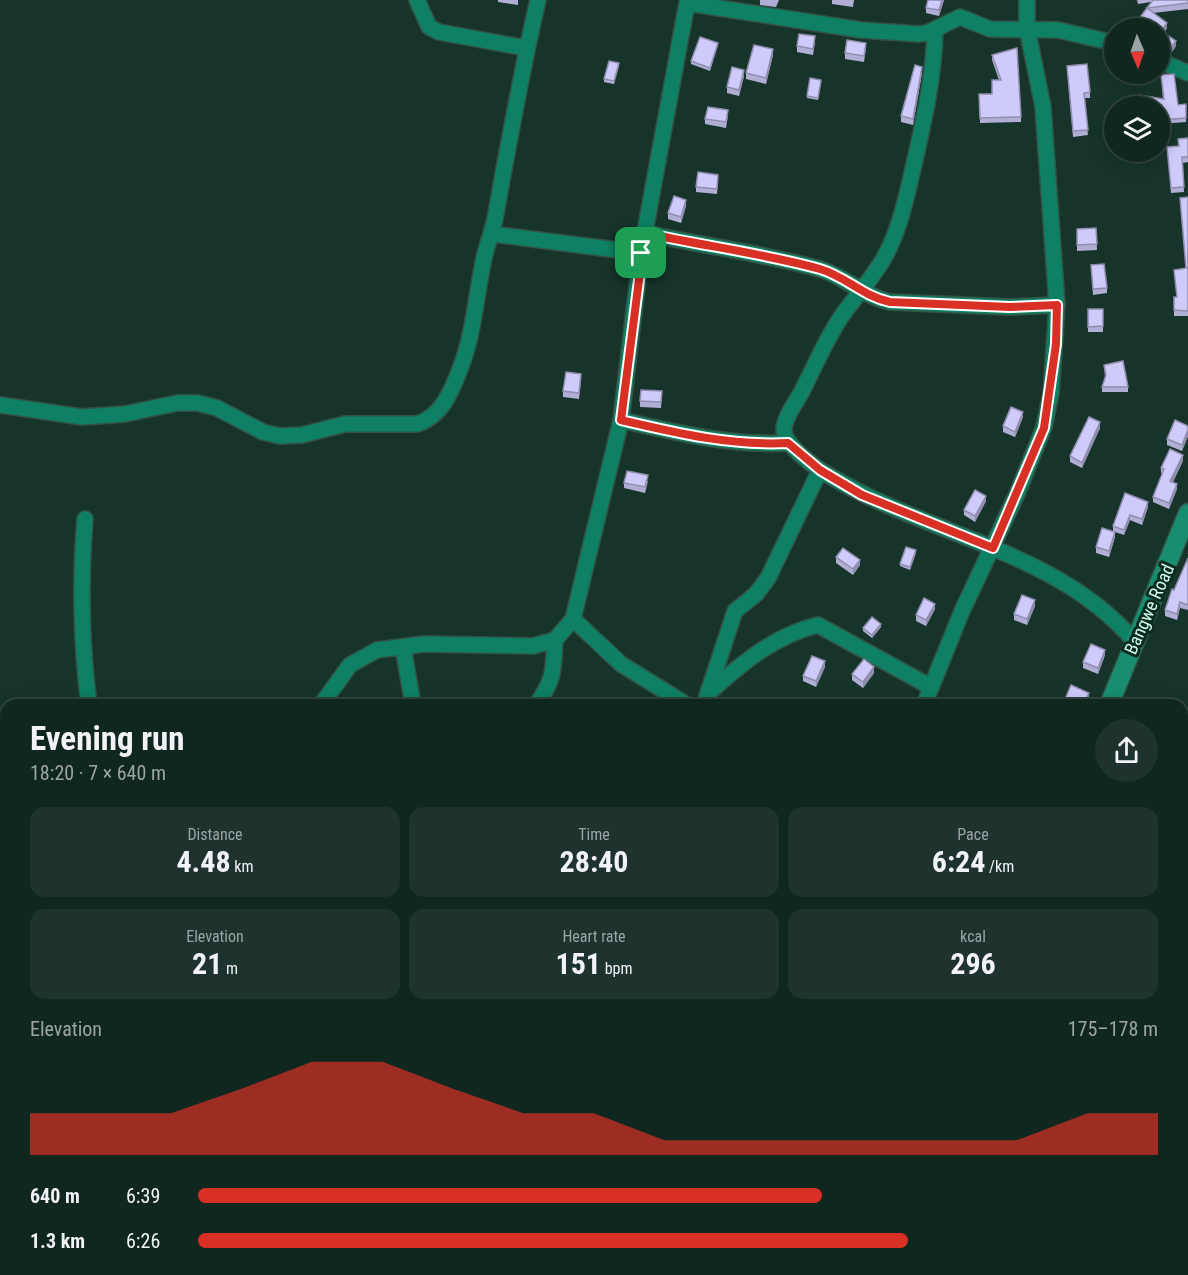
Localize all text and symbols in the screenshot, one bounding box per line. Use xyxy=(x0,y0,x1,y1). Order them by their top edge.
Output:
north arrow xyxy=(1104,18,1170,84)
map controls xyxy=(1104,18,1170,162)
button: layers xyxy=(1104,96,1170,162)
pin xyxy=(615,227,666,278)
icon: arrive xyxy=(624,236,657,269)
street label: Bangwe Road xyxy=(1120,561,1178,657)
text: Evening run xyxy=(30,719,185,758)
button: share xyxy=(1095,719,1158,782)
text: 18:20 · 7 × 640 m xyxy=(30,761,166,785)
text: Distance xyxy=(187,825,243,844)
text: Time xyxy=(578,825,610,844)
text: Pace xyxy=(957,825,989,844)
text: 4.48 xyxy=(176,844,231,879)
text: 28:40 xyxy=(560,844,628,879)
text: 6:24 xyxy=(932,844,985,879)
text: km xyxy=(231,857,254,876)
text: /km xyxy=(985,857,1014,876)
text: Elevation xyxy=(186,927,244,946)
text: Heart rate xyxy=(562,927,626,946)
text: kcal xyxy=(960,927,986,946)
text: 21 xyxy=(192,946,222,981)
text: 151 xyxy=(556,946,601,981)
text: 296 xyxy=(950,946,996,981)
text: m xyxy=(222,959,238,978)
text: bpm xyxy=(601,959,632,978)
text: Elevation xyxy=(30,1017,102,1041)
text: 175–178 m xyxy=(1068,1017,1158,1041)
text: 640 m xyxy=(30,1184,80,1208)
text: 6:39 xyxy=(126,1184,160,1208)
text: 1.3 km xyxy=(30,1229,85,1253)
text: 6:26 xyxy=(126,1229,160,1253)

